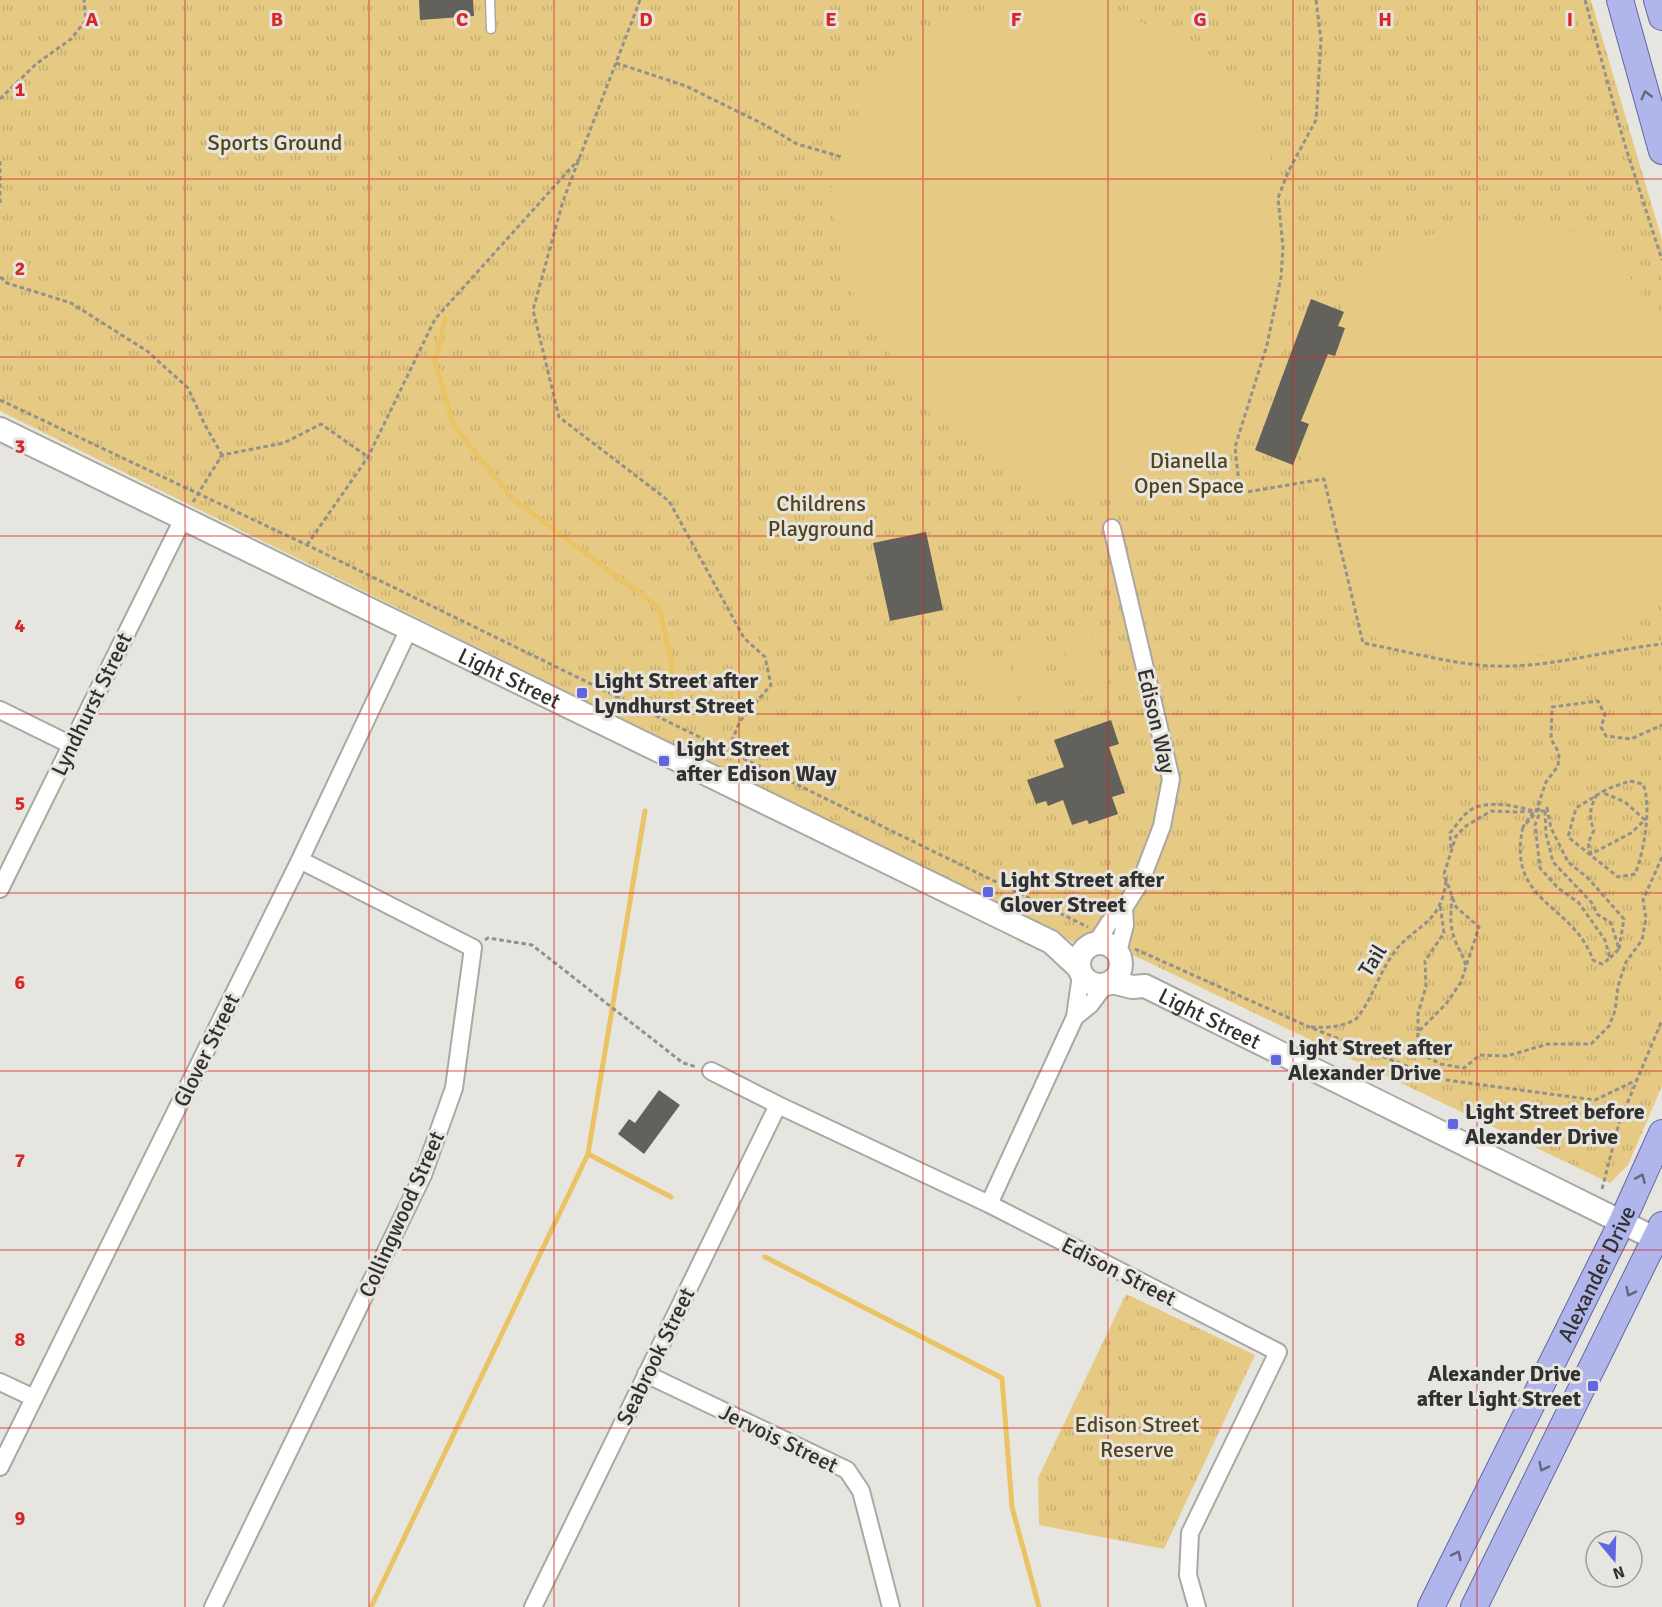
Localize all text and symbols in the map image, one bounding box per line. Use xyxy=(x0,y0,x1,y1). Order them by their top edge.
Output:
text: A xyxy=(86,7,99,32)
text: B xyxy=(271,7,283,32)
text: C xyxy=(456,7,468,32)
text: D xyxy=(639,7,653,32)
text: E xyxy=(825,7,837,32)
text: F xyxy=(1011,7,1022,32)
text: G xyxy=(1193,7,1207,32)
text: H xyxy=(1378,7,1392,32)
text: I xyxy=(1567,7,1573,32)
text: 1 xyxy=(15,77,26,102)
one-way arrow xyxy=(1641,90,1654,100)
park label: Sports Ground xyxy=(208,129,343,156)
text: 2 xyxy=(15,256,25,281)
text: 3 xyxy=(15,434,25,459)
park label: Dianella Open Space xyxy=(1134,447,1244,499)
park label: Childrens Playground xyxy=(768,490,874,542)
text: 4 xyxy=(15,613,26,638)
street label: Lyndhurst Street xyxy=(45,628,138,780)
street label: Light Street xyxy=(454,642,565,715)
street label: Edison Way xyxy=(1131,666,1182,777)
place label: Light Street after Lyndhurst Street xyxy=(594,667,759,719)
marker: Light Street after Lyndhurst Street xyxy=(575,686,589,700)
place label: Light Street after Edison Way xyxy=(676,735,837,787)
marker: Light Street after Edison Way xyxy=(657,754,671,768)
text: 5 xyxy=(15,791,25,816)
place label: Light Street after Glover Street xyxy=(1000,866,1165,918)
marker: Light Street after Glover Street xyxy=(981,885,995,899)
street label: Tail xyxy=(1352,939,1393,981)
text: 6 xyxy=(15,970,26,995)
street label: Light Street xyxy=(1154,982,1265,1055)
street label: Glover Street xyxy=(167,989,246,1111)
place label: Light Street after Alexander Drive xyxy=(1288,1034,1453,1086)
marker: Light Street after Alexander Drive xyxy=(1269,1053,1283,1067)
place label: Light Street before Alexander Drive xyxy=(1465,1098,1645,1150)
marker: Light Street before Alexander Drive xyxy=(1446,1117,1460,1131)
street label: Collingwood Street xyxy=(353,1127,450,1301)
text: 7 xyxy=(15,1148,26,1173)
one-way arrow xyxy=(1634,1174,1646,1185)
street label: Alexander Drive xyxy=(1552,1202,1641,1347)
street label: Edison Street xyxy=(1057,1231,1181,1312)
street label: Seabrook Street xyxy=(610,1283,701,1429)
one-way arrow xyxy=(1626,1286,1637,1296)
text: 8 xyxy=(15,1327,26,1352)
place label: Alexander Drive after Light Street xyxy=(1417,1360,1581,1412)
marker: Alexander Drive after Light Street xyxy=(1586,1379,1600,1393)
street label: Jervois Street xyxy=(715,1398,843,1479)
park label: Edison Street Reserve xyxy=(1075,1411,1200,1463)
one-way arrow xyxy=(1539,1460,1551,1471)
text: 9 xyxy=(15,1506,26,1531)
north arrow xyxy=(1584,1529,1644,1589)
one-way arrow xyxy=(1450,1550,1462,1561)
text: N xyxy=(1610,1561,1627,1584)

